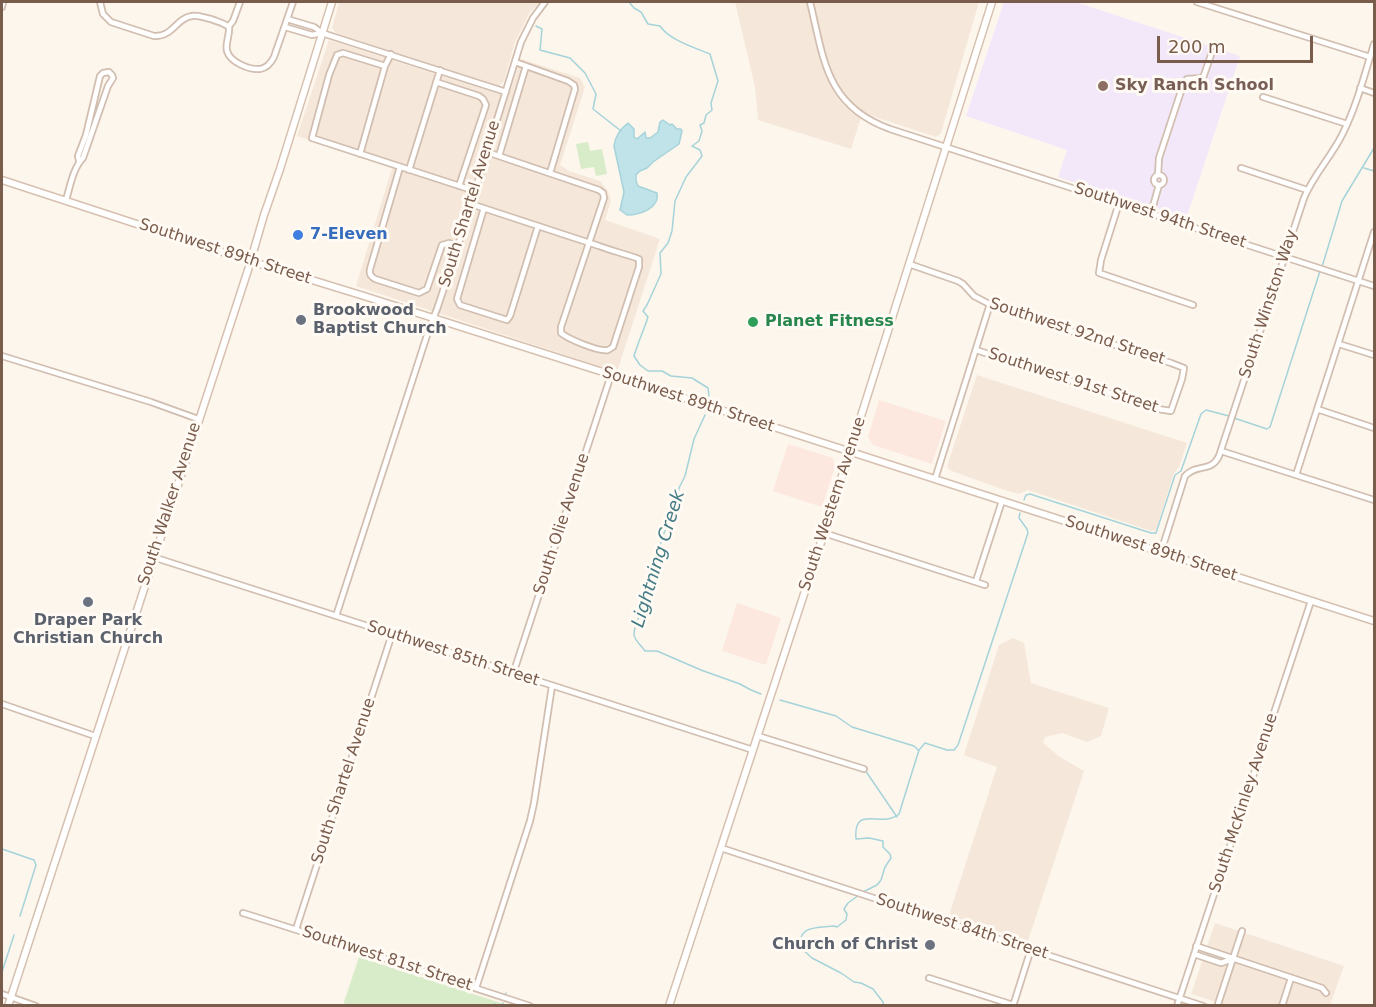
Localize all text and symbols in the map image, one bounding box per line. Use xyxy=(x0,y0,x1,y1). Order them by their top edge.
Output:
scale bar xyxy=(1160,24,1316,62)
text: 200 m xyxy=(1168,36,1226,57)
place label: Sky Ranch School xyxy=(1115,76,1274,96)
marker: Sky Ranch School xyxy=(1096,79,1110,93)
street label: South Shartel Avenue xyxy=(435,118,505,290)
street label: Southwest 94th Street xyxy=(1072,179,1248,253)
street label: Southwest 89th Street xyxy=(137,215,313,289)
place label: 7-Eleven xyxy=(310,225,388,245)
street label: South Winston Way xyxy=(1236,227,1302,381)
marker: 7-Eleven xyxy=(291,228,305,242)
street label: Southwest 92nd Street xyxy=(987,295,1167,369)
place label: Brookwood Baptist Church xyxy=(313,301,447,339)
place label: Planet Fitness xyxy=(765,312,894,332)
marker: Brookwood Baptist Church xyxy=(294,313,308,327)
marker: Planet Fitness xyxy=(746,315,760,329)
street label: Southwest 91st Street xyxy=(985,344,1161,418)
street label: Southwest 89th Street xyxy=(600,363,776,437)
street label: South Western Avenue xyxy=(796,415,870,593)
street label: South Walker Avenue xyxy=(135,420,205,588)
street label: South Olie Avenue xyxy=(530,451,594,597)
water label: Lightning Creek xyxy=(628,488,690,630)
street label: Southwest 89th Street xyxy=(1063,512,1239,586)
marker: Draper Park Christian Church xyxy=(81,595,95,609)
place label: Draper Park Christian Church xyxy=(13,611,163,649)
street label: Southwest 85th Street xyxy=(365,617,541,691)
street label: South Shartel Avenue xyxy=(308,696,380,866)
street label: South McKinley Avenue xyxy=(1206,711,1282,895)
street label: Southwest 84th Street xyxy=(874,890,1050,964)
street label: Southwest 81st Street xyxy=(299,922,475,996)
place label: Church of Christ xyxy=(772,935,918,955)
marker: Church of Christ xyxy=(923,938,937,952)

